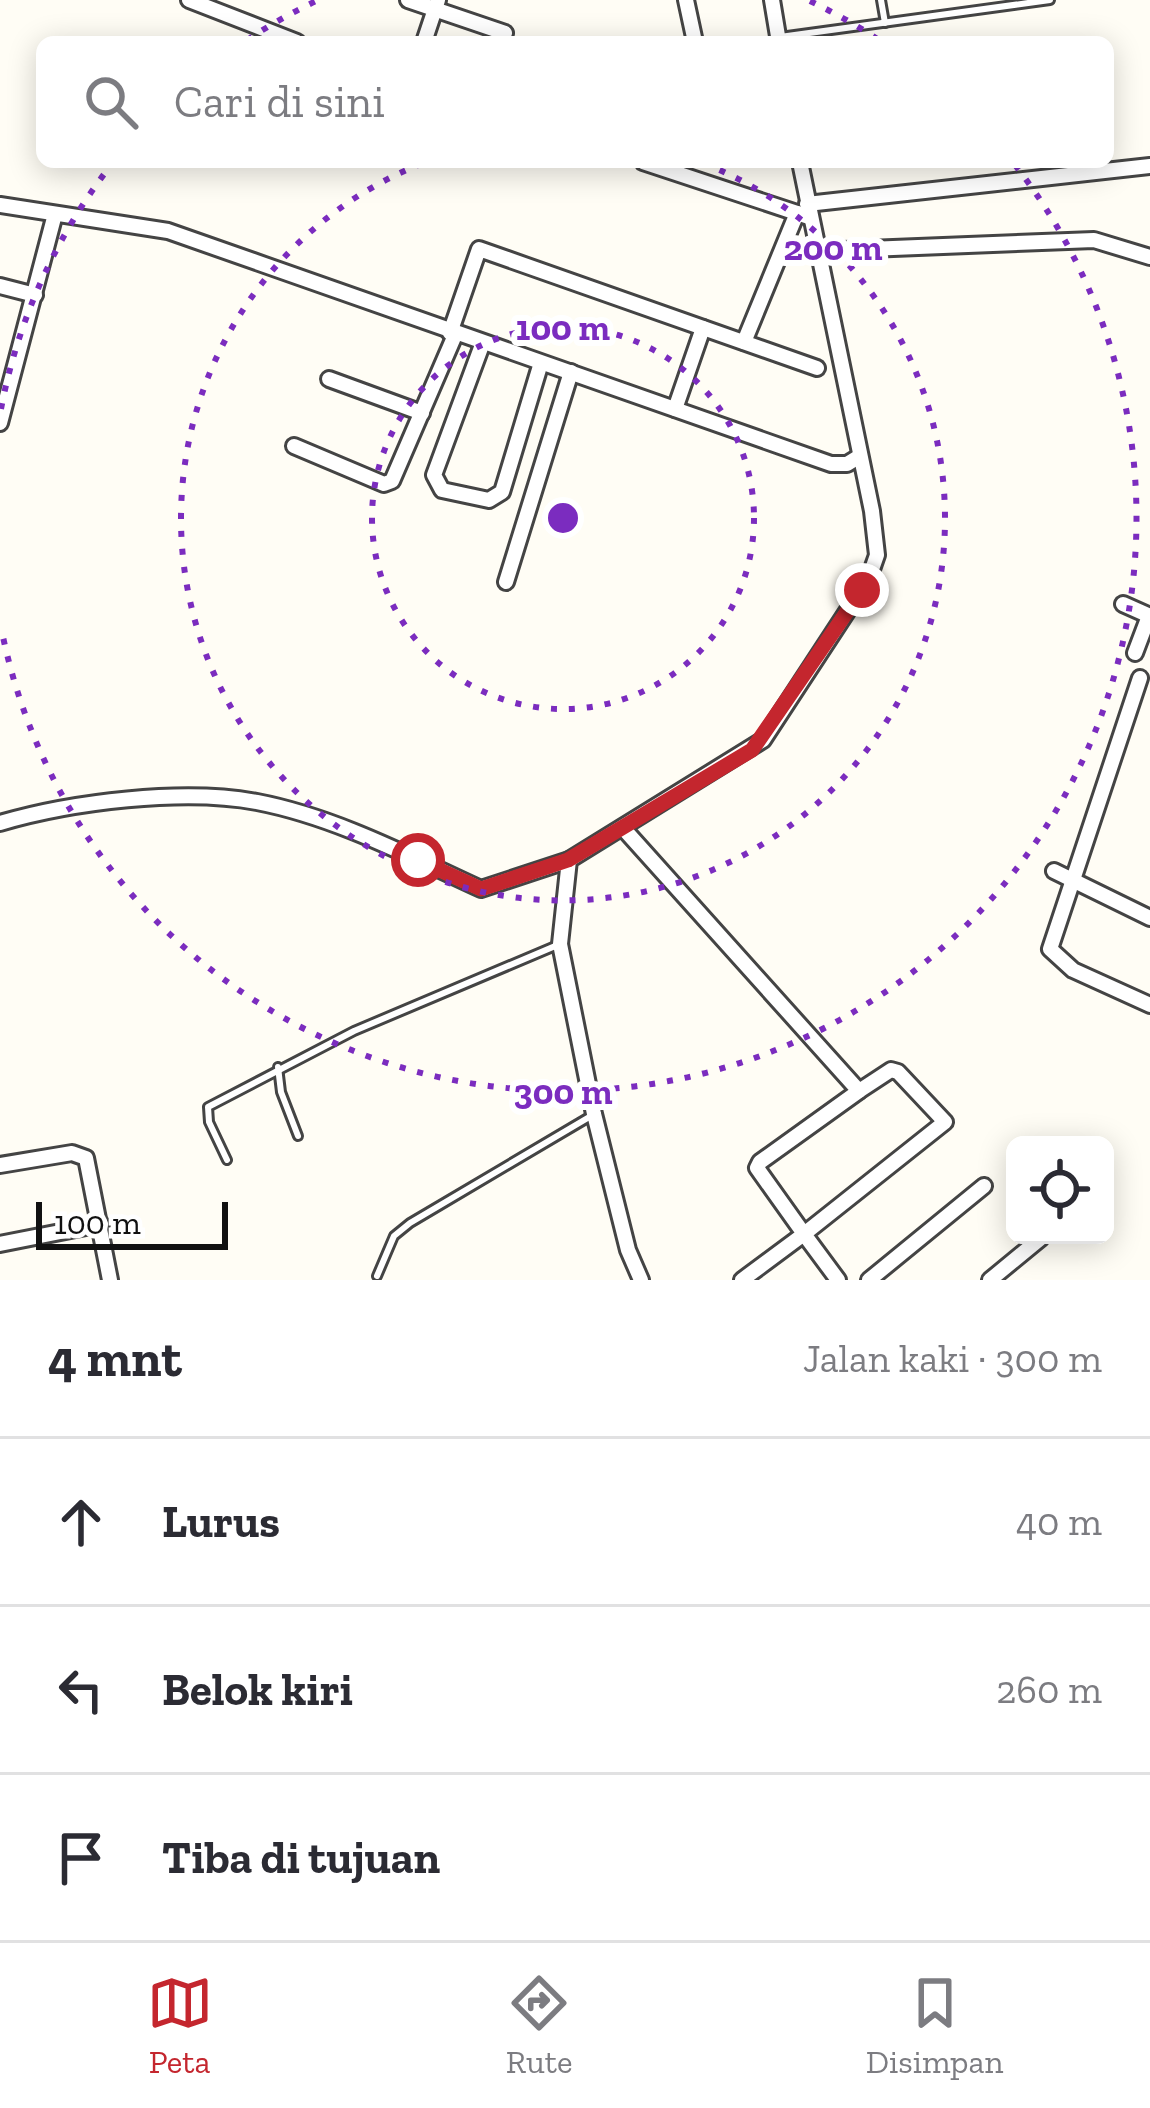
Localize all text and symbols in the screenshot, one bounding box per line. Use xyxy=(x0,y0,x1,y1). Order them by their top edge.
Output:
search box xyxy=(36,36,1114,168)
icon: search xyxy=(78,69,144,135)
text: Cari di sini xyxy=(174,75,385,129)
text: 200 m xyxy=(783,226,883,269)
text: 100 m xyxy=(516,306,611,349)
centre of rings xyxy=(542,497,584,539)
route end xyxy=(835,563,889,617)
route start xyxy=(391,833,445,887)
text: 300 m xyxy=(514,1070,613,1113)
map controls xyxy=(1006,1136,1114,1244)
button: locate xyxy=(1006,1136,1114,1244)
scale bar xyxy=(36,1196,228,1249)
text: 100 m xyxy=(54,1203,141,1242)
text: 4 mnt xyxy=(48,1328,182,1389)
text: Jalan kaki · 300 m xyxy=(803,1335,1102,1382)
icon: ahead xyxy=(48,1489,114,1555)
text: Lurus xyxy=(162,1495,280,1549)
text: 40 m xyxy=(1016,1498,1102,1545)
icon: left xyxy=(48,1657,114,1723)
text: Belok kiri xyxy=(162,1663,353,1717)
text: 260 m xyxy=(996,1666,1102,1713)
icon: arrive xyxy=(48,1825,114,1891)
text: Tiba di tujuan xyxy=(162,1831,440,1885)
tab: Peta xyxy=(147,1970,213,2081)
tab: Rute xyxy=(506,1970,572,2081)
tab: Disimpan xyxy=(866,1970,1003,2081)

